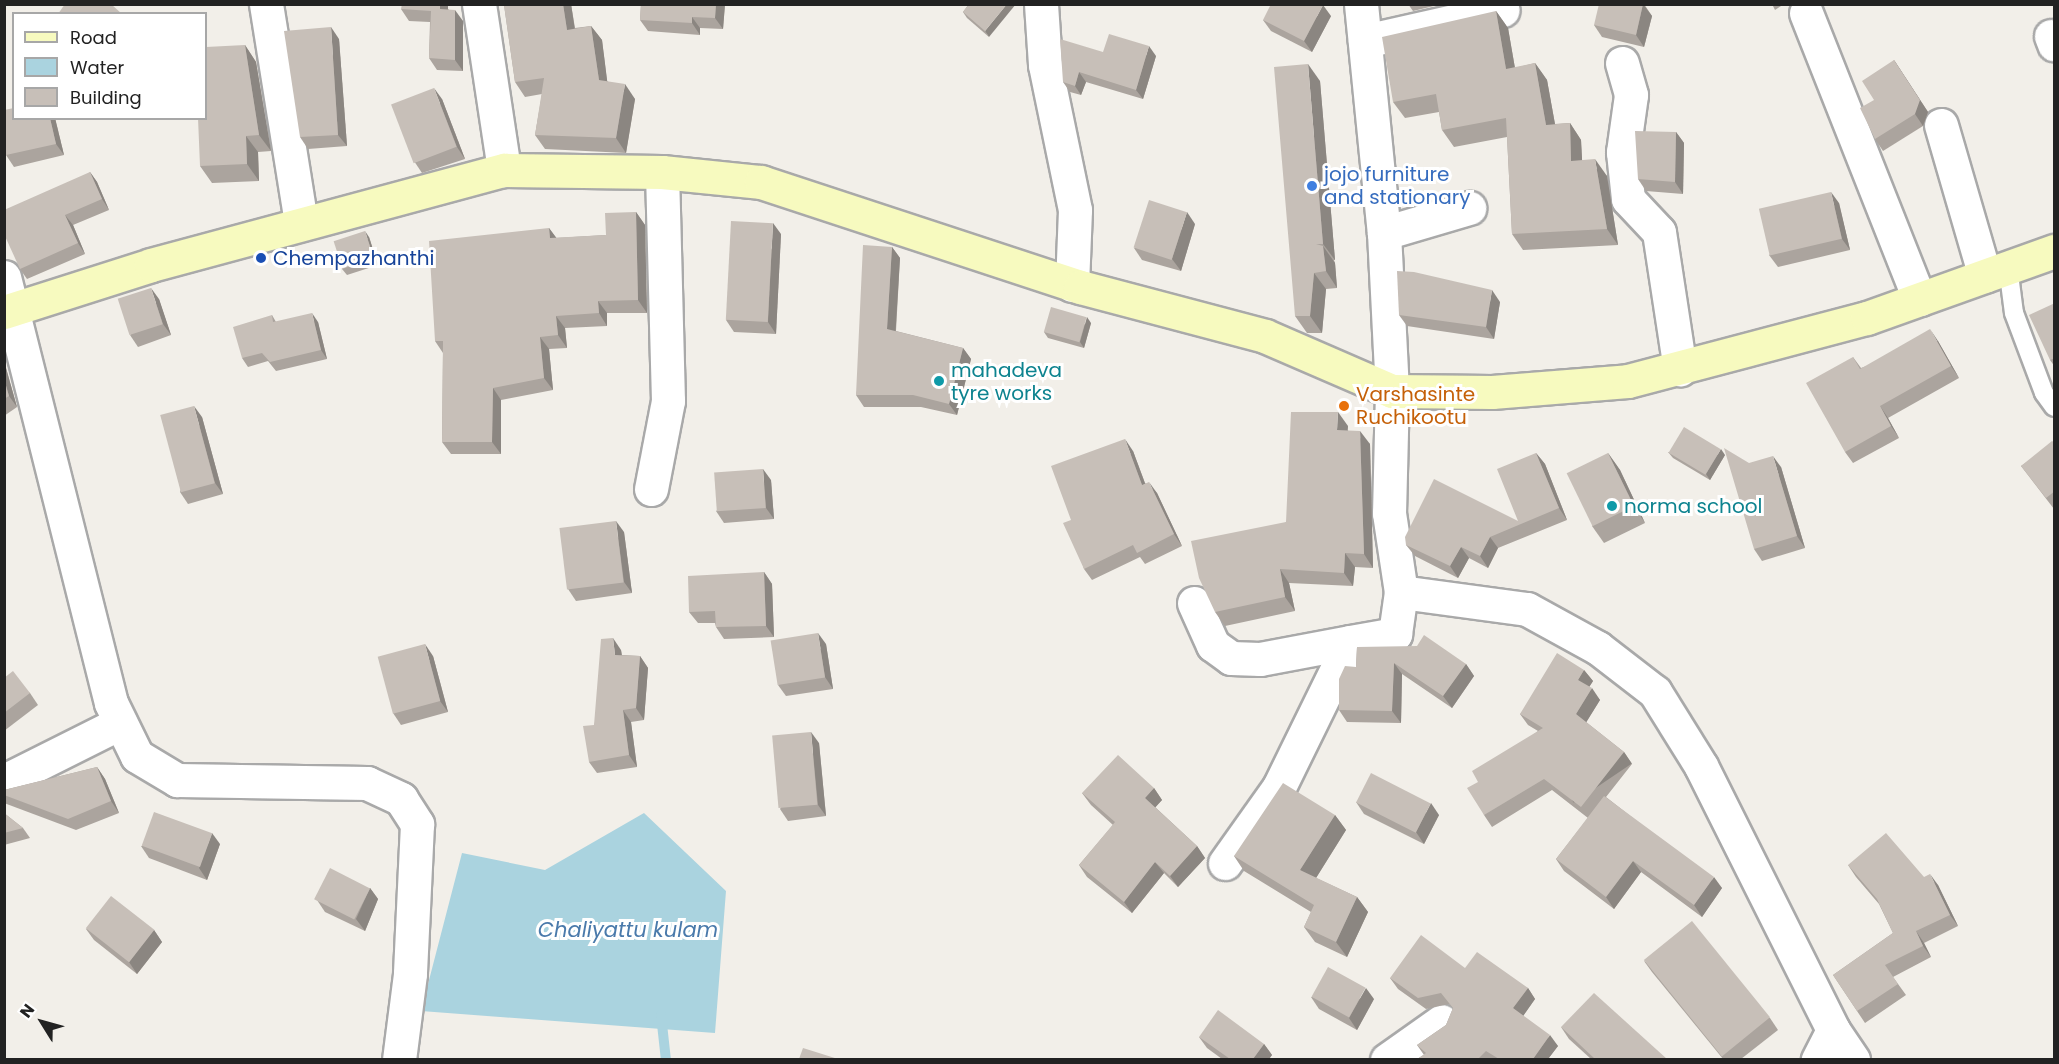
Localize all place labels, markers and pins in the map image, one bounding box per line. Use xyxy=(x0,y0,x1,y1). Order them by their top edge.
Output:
place label: jojo furniture and stationary xyxy=(1324,162,1470,209)
marker: jojo furniture and stationary xyxy=(1305,179,1319,193)
place label: Chempazhanthi xyxy=(273,246,434,270)
marker: Chempazhanthi xyxy=(254,251,268,265)
place label: mahadeva tyre works xyxy=(951,358,1062,405)
marker: mahadeva tyre works xyxy=(932,374,946,388)
place label: Varshasinte Ruchikootu xyxy=(1356,382,1475,429)
marker: Varshasinte Ruchikootu xyxy=(1337,399,1351,413)
place label: norma school xyxy=(1624,494,1762,518)
marker: norma school xyxy=(1605,499,1619,513)

